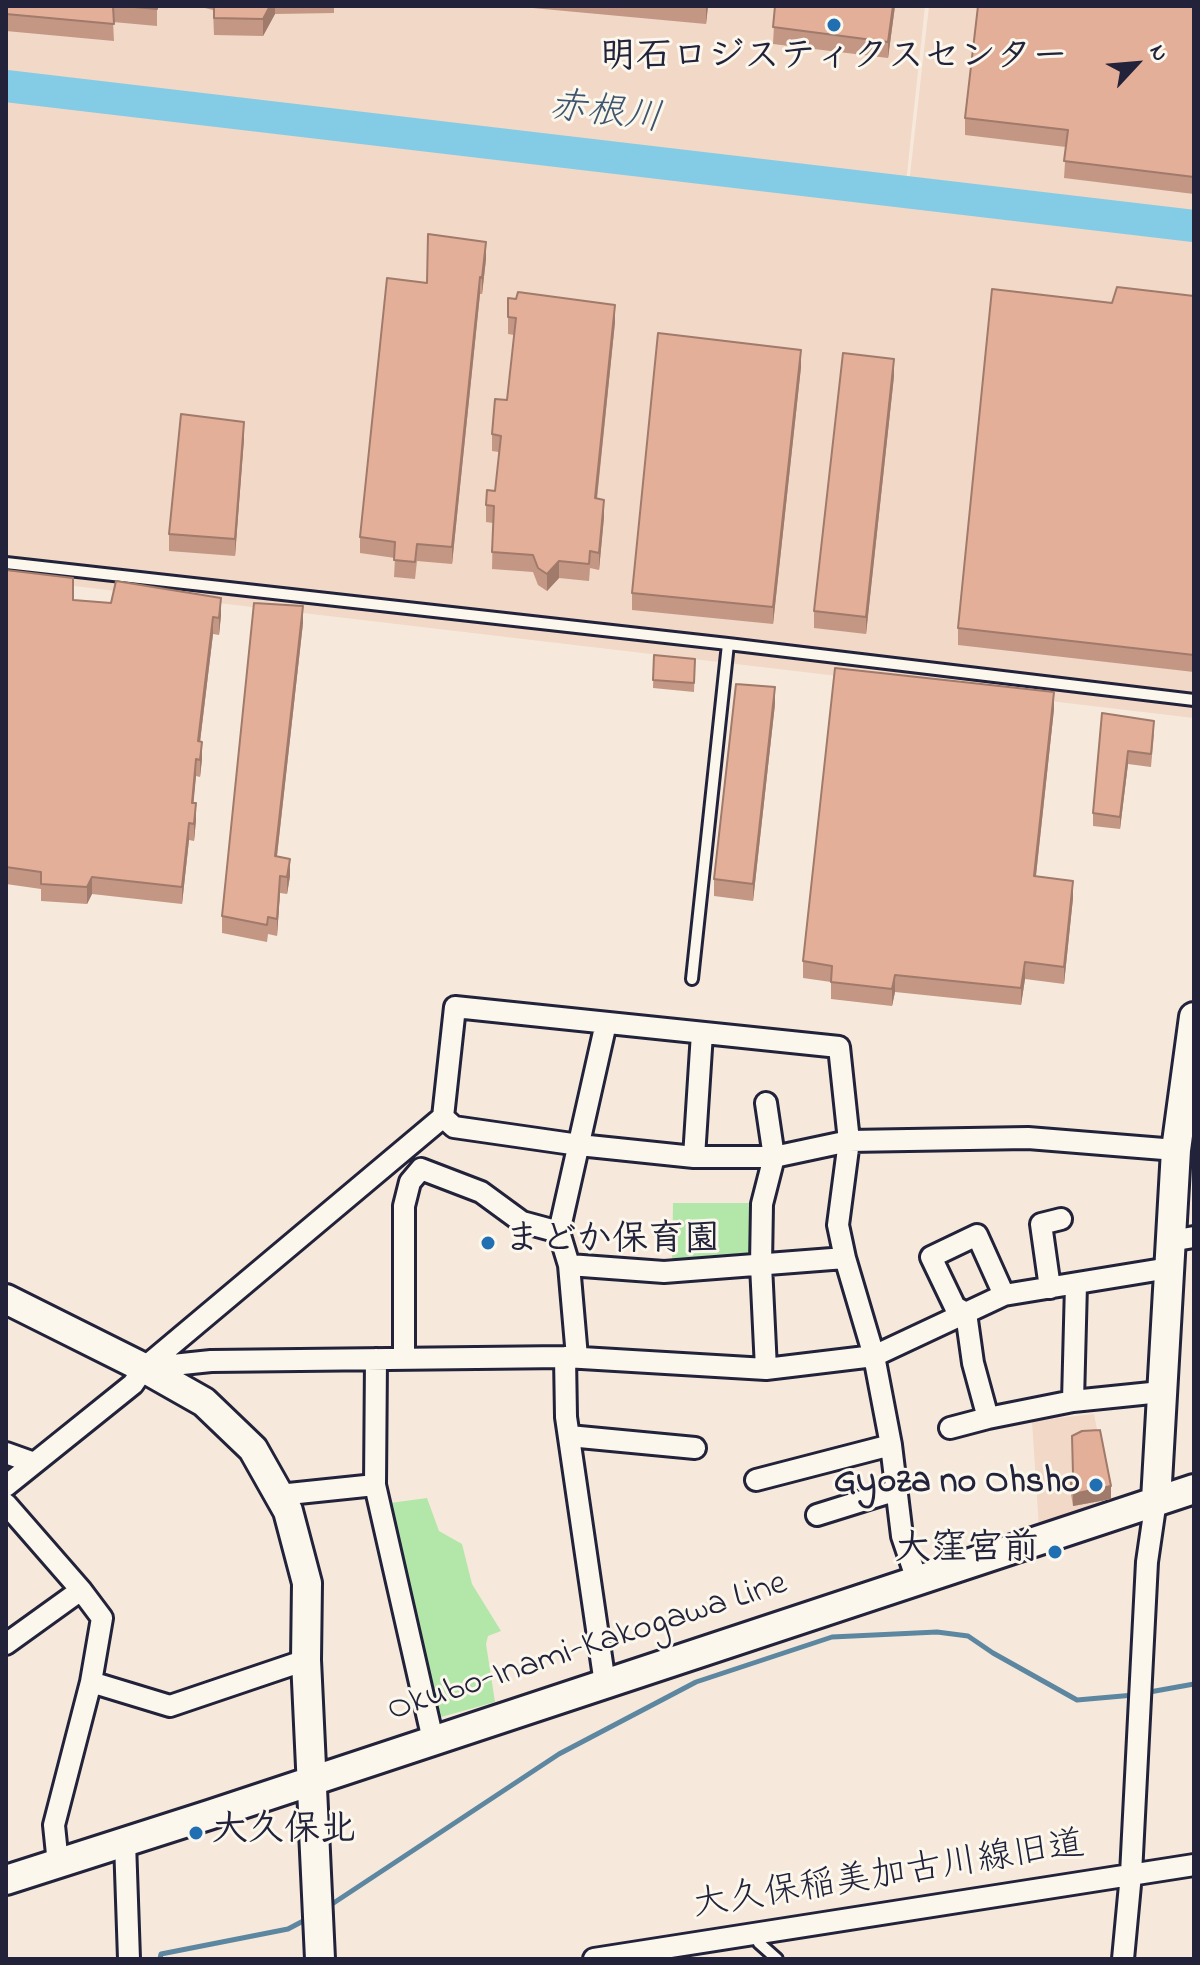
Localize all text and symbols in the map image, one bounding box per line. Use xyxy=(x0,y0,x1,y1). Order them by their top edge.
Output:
marker: 明石ロジスティクスセンター xyxy=(825,16,843,34)
north arrow xyxy=(1096,24,1176,104)
place label: 明石ロジスティクスセンター xyxy=(600,38,1068,82)
text: N xyxy=(1140,40,1175,67)
water label: 赤根川 xyxy=(546,86,664,146)
place label: まどか保育園 xyxy=(504,1221,720,1265)
marker: まどか保育園 xyxy=(479,1234,497,1252)
place label: Gyoza no Ohsho xyxy=(834,1463,1080,1507)
marker: Gyoza no Ohsho xyxy=(1087,1476,1105,1494)
place label: 大窪宮前 xyxy=(895,1530,1039,1574)
marker: 大窪宮前 xyxy=(1046,1543,1064,1561)
street label: Okubo-Inami-Kakogawa Line xyxy=(383,1564,793,1734)
place label: 大久保北 xyxy=(212,1811,356,1855)
marker: 大久保北 xyxy=(187,1824,205,1842)
street label: 大久保稲美加古川線旧道 xyxy=(690,1826,1088,1930)

